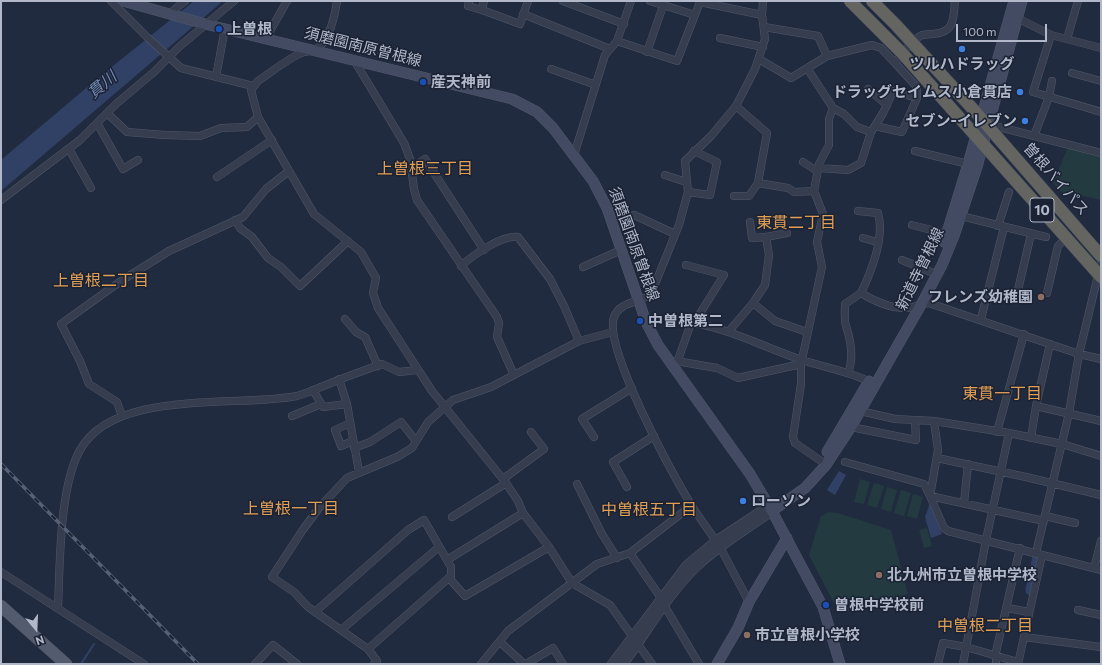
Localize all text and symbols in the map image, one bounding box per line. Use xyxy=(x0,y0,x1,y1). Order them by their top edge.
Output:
scale bar xyxy=(958,16,1049,42)
place label: 上曽根 xyxy=(227,20,272,38)
marker: 上曽根 xyxy=(214,24,224,34)
street label: 須磨園南原曽根線 xyxy=(303,24,423,70)
text: 100 m xyxy=(963,24,997,38)
marker: ツルハドラッグ xyxy=(957,44,967,54)
place label: ツルハドラッグ xyxy=(910,55,1014,73)
water label: 貫川 xyxy=(84,67,120,103)
place label: 産天神前 xyxy=(431,73,491,91)
marker: 産天神前 xyxy=(418,77,428,87)
place label: ドラッグセイムス小倉貫店 xyxy=(832,83,1012,101)
marker: ドラッグセイムス小倉貫店 xyxy=(1015,87,1025,97)
place label: セブン-イレブン xyxy=(906,112,1017,130)
marker: セブン-イレブン xyxy=(1020,116,1030,126)
street label: 曽根バイパス xyxy=(1020,139,1092,219)
district label: 上曽根三丁目 xyxy=(377,159,473,179)
street label: 須磨園南原曽根線 xyxy=(605,185,663,303)
road number: 10 xyxy=(1030,198,1054,222)
district label: 東貫二丁目 xyxy=(756,213,836,233)
street label: 新道寺曽根線 xyxy=(892,225,948,313)
district label: 上曽根二丁目 xyxy=(53,271,149,291)
place label: フレンズ幼稚園 xyxy=(928,288,1033,306)
marker: フレンズ幼稚園 xyxy=(1036,292,1046,302)
place label: 中曽根第二 xyxy=(648,312,723,330)
marker: 中曽根第二 xyxy=(635,316,645,326)
district label: 東貫一丁目 xyxy=(962,384,1042,404)
place label: ローソン xyxy=(751,492,811,510)
marker: ローソン xyxy=(738,496,748,506)
district label: 上曽根一丁目 xyxy=(243,499,339,519)
district label: 中曽根五丁目 xyxy=(601,500,697,520)
place label: 北九州市立曽根中学校 xyxy=(887,566,1037,584)
marker: 北九州市立曽根中学校 xyxy=(874,570,884,580)
place label: 曽根中学校前 xyxy=(834,596,924,614)
marker: 曽根中学校前 xyxy=(821,600,831,610)
north arrow xyxy=(16,609,56,649)
district label: 中曽根二丁目 xyxy=(937,616,1033,636)
place label: 市立曽根小学校 xyxy=(755,626,860,644)
marker: 市立曽根小学校 xyxy=(742,630,752,640)
text: N xyxy=(34,633,46,648)

